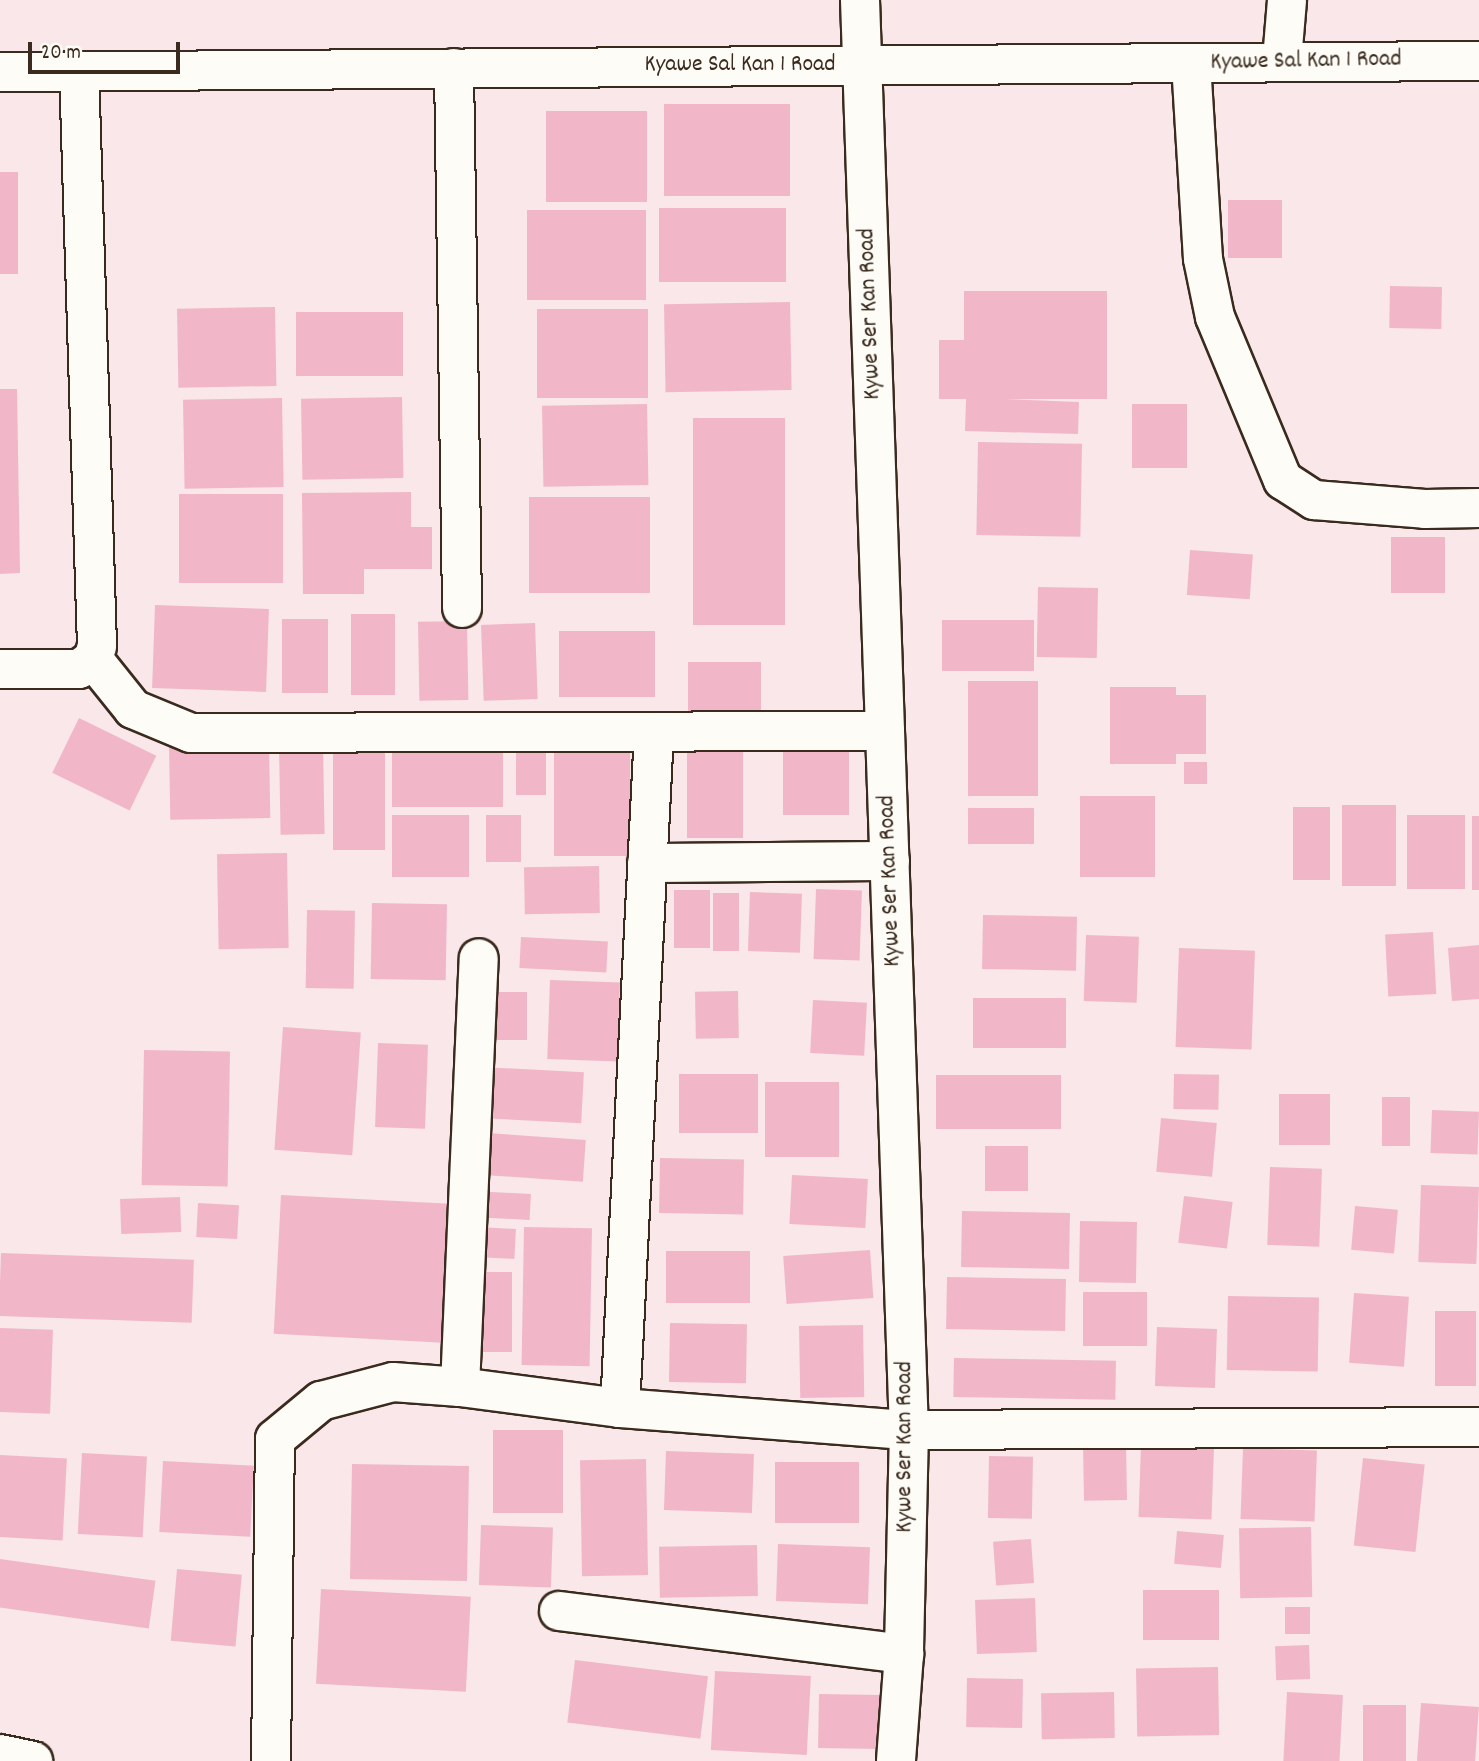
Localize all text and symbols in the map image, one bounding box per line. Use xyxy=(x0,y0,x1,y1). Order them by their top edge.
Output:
scale bar xyxy=(32,28,184,72)
text: 20 m xyxy=(41,39,81,69)
street label: Kyawe Sal Kan 1 Road xyxy=(1210,46,1402,78)
street label: Kyawe Sal Kan 1 Road xyxy=(644,52,836,80)
street label: Kywe Ser Kan Road xyxy=(854,228,888,400)
street label: Kywe Ser Kan Road xyxy=(874,795,908,967)
street label: Kywe Ser Kan Road xyxy=(892,1361,920,1533)

